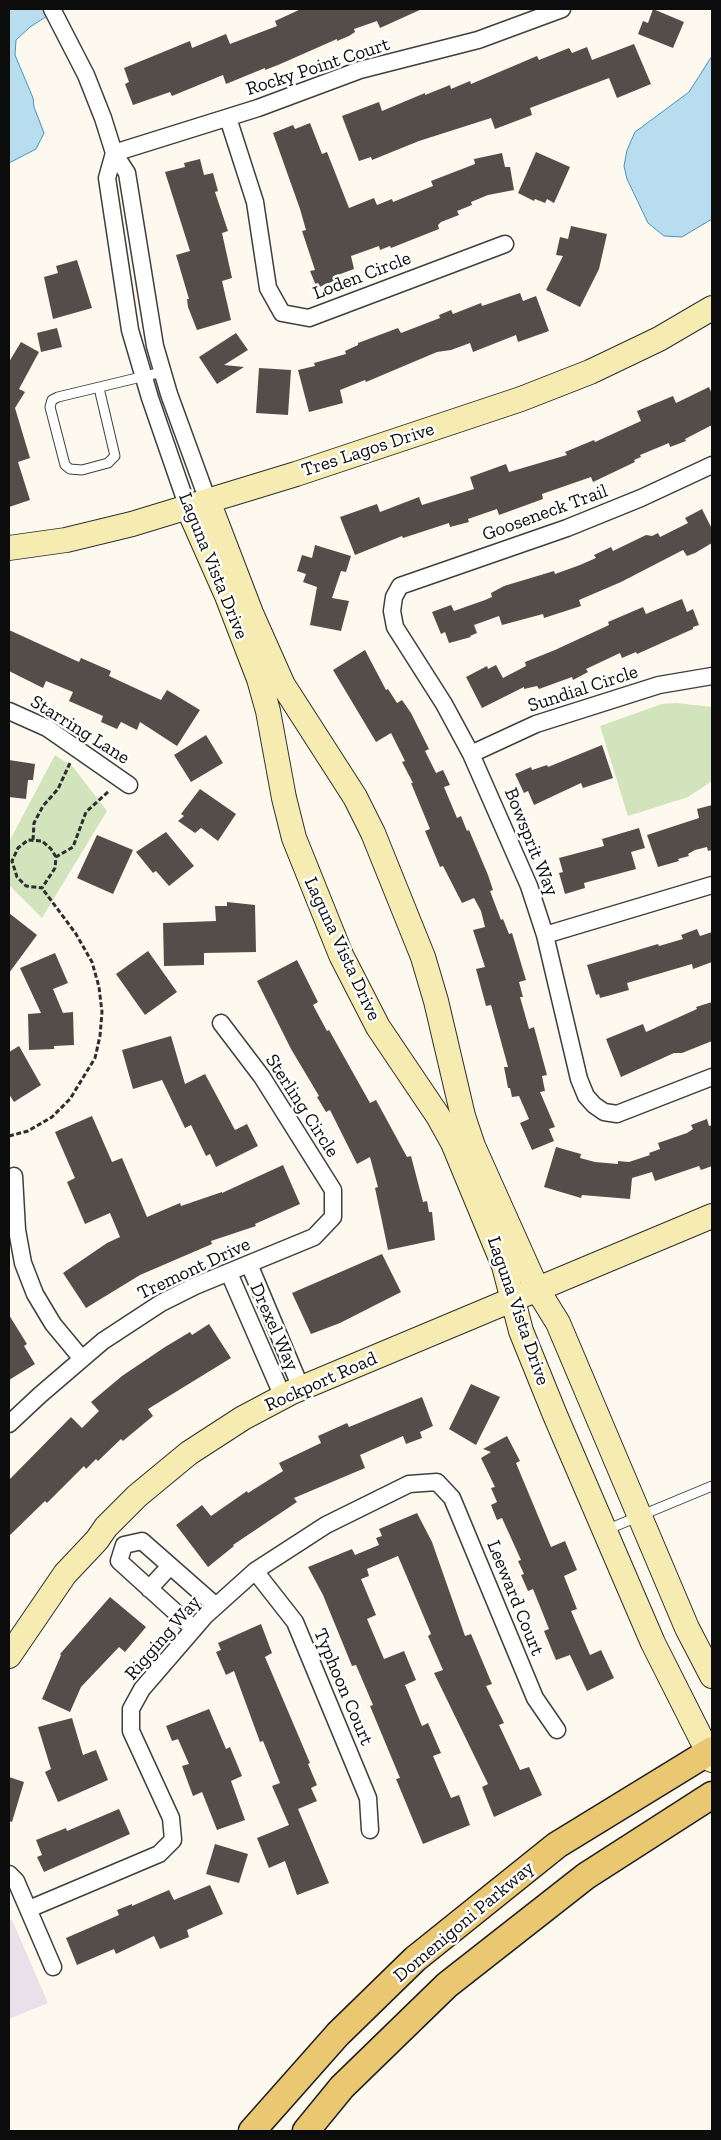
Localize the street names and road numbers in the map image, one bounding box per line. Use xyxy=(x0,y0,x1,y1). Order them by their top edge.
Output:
street label: Rocky Point Court xyxy=(243,33,393,101)
street label: Loden Circle xyxy=(310,247,414,305)
street label: Tres Lagos Drive xyxy=(299,418,437,482)
street label: Gooseneck Trail xyxy=(479,480,611,546)
street label: Laguna Vista Drive xyxy=(173,489,253,643)
street label: Sundial Circle xyxy=(525,660,641,718)
street label: Starring Lane xyxy=(26,690,134,770)
street label: Bowsprit Way xyxy=(499,785,563,899)
street label: Laguna Vista Drive xyxy=(299,874,385,1024)
street label: Sterling Circle xyxy=(260,1050,344,1162)
street label: Tremont Drive xyxy=(134,1233,254,1305)
street label: Laguna Vista Drive xyxy=(482,1234,554,1388)
street label: Drexel Way xyxy=(245,1280,303,1374)
street label: Rockport Road xyxy=(261,1347,381,1417)
street label: Leeward Court xyxy=(482,1537,548,1659)
street label: Rigging Way xyxy=(120,1591,206,1685)
street label: Typhoon Court xyxy=(308,1625,378,1749)
street label: Domenigoni Parkway xyxy=(389,1857,539,1987)

